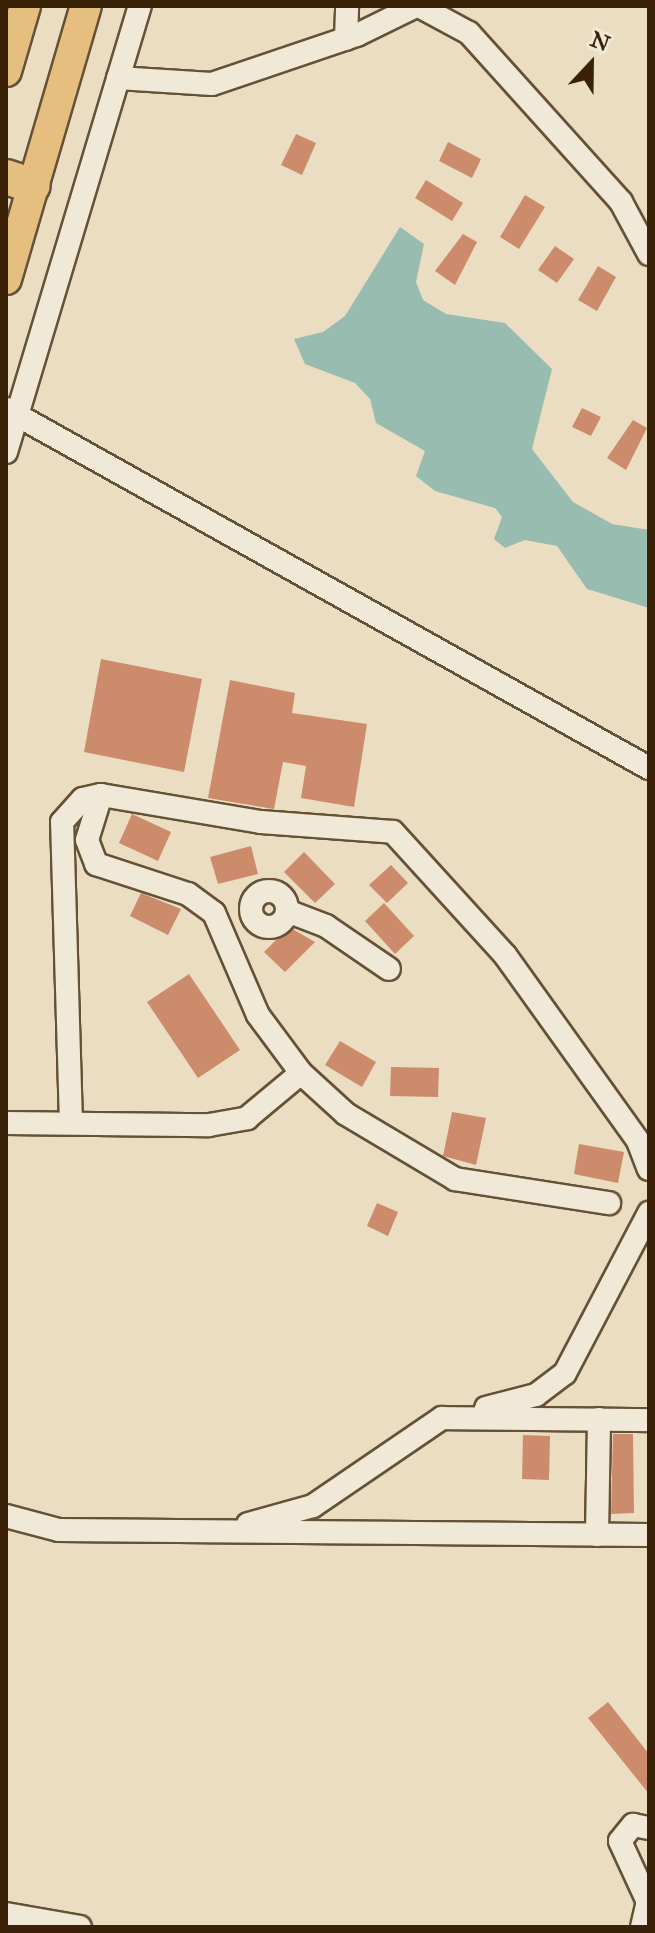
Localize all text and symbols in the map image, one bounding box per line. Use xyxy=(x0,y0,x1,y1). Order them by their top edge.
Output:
north arrow xyxy=(551,24,631,104)
text: N xyxy=(586,25,614,57)

